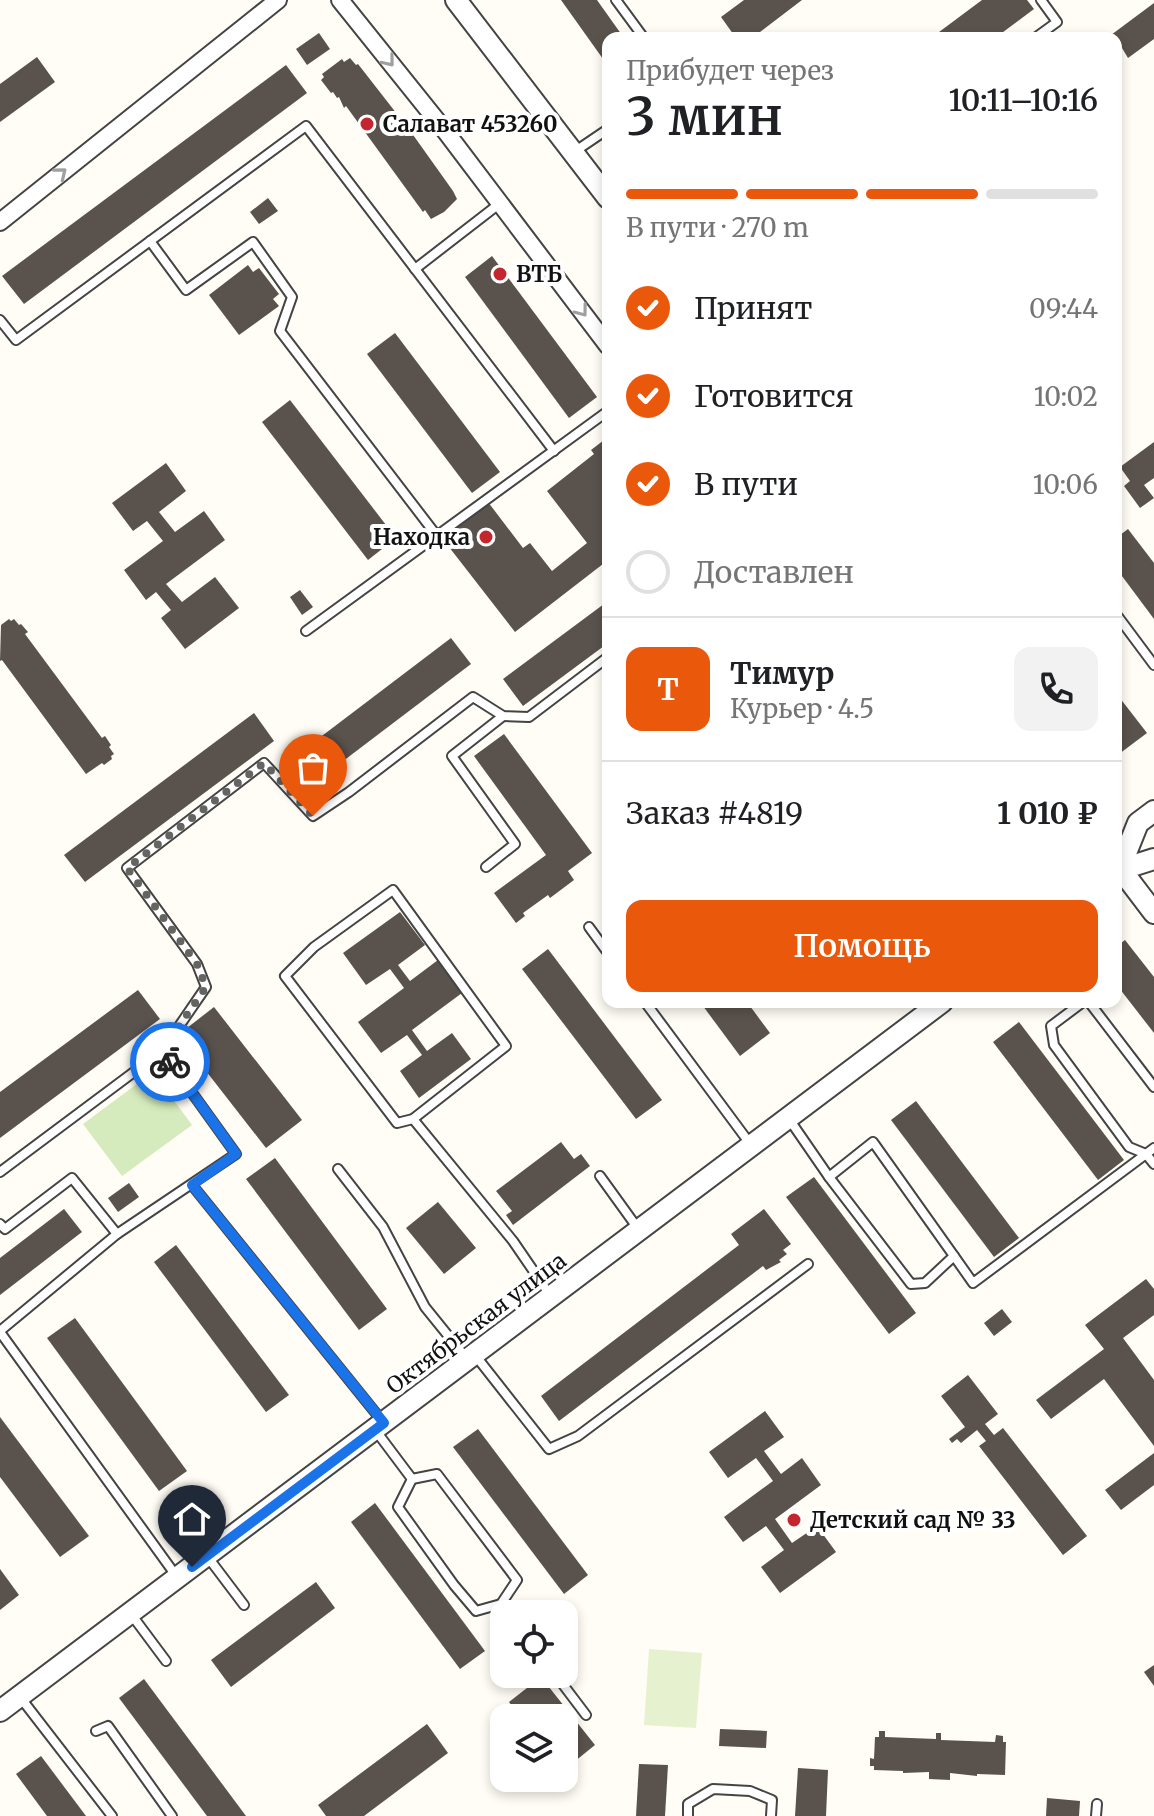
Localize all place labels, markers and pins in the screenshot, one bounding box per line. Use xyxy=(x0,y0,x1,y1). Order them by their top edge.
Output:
place label: Салават 453260 xyxy=(383,110,558,138)
marker: Салават 453260 xyxy=(358,115,376,133)
place label: ВТБ xyxy=(516,260,562,288)
marker: ВТБ xyxy=(491,265,509,283)
place label: Находка xyxy=(373,523,470,551)
marker: Находка xyxy=(477,528,495,546)
pin xyxy=(279,734,347,816)
pin xyxy=(158,1485,226,1567)
place label: Детский сад № 33 xyxy=(810,1506,1016,1534)
marker: Детский сад № 33 xyxy=(785,1511,803,1529)

